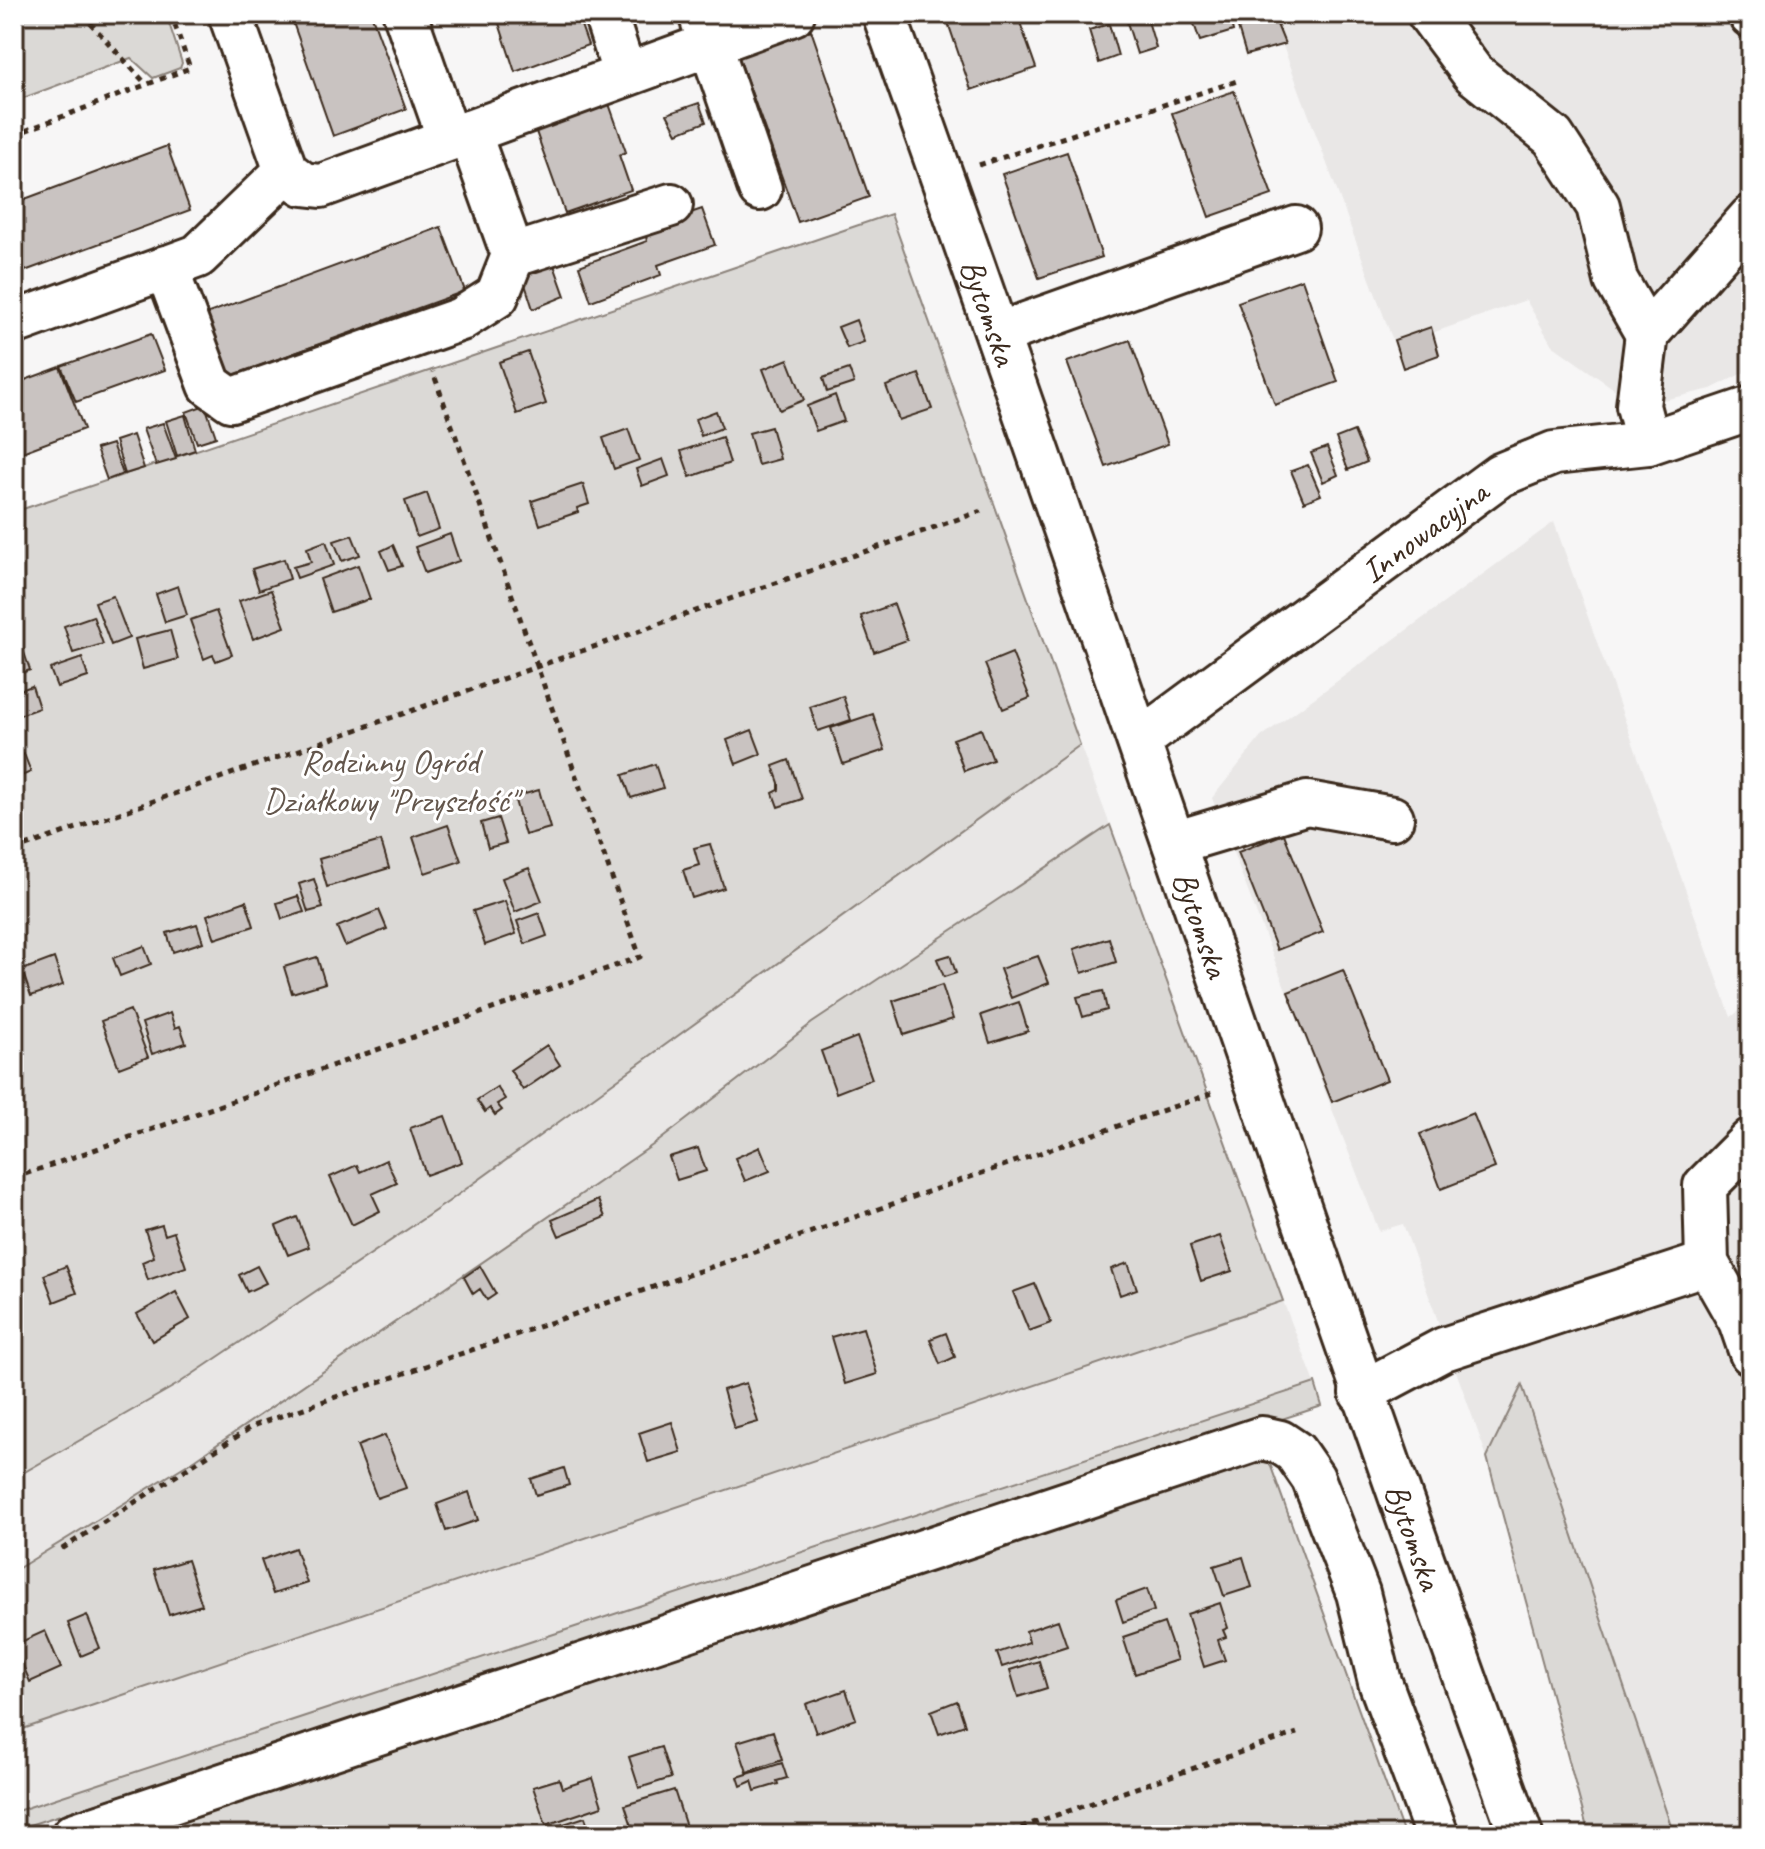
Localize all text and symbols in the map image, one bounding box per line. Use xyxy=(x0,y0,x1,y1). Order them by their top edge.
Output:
street label: Bytomska xyxy=(951,253,1029,373)
street label: Innowacyjna xyxy=(1352,468,1498,592)
park label: Rodzinny Ogród Działkowy "Przyszłość" xyxy=(263,740,524,822)
street label: Bytomska xyxy=(1164,865,1241,985)
street label: Bytomska xyxy=(1376,1478,1454,1597)

